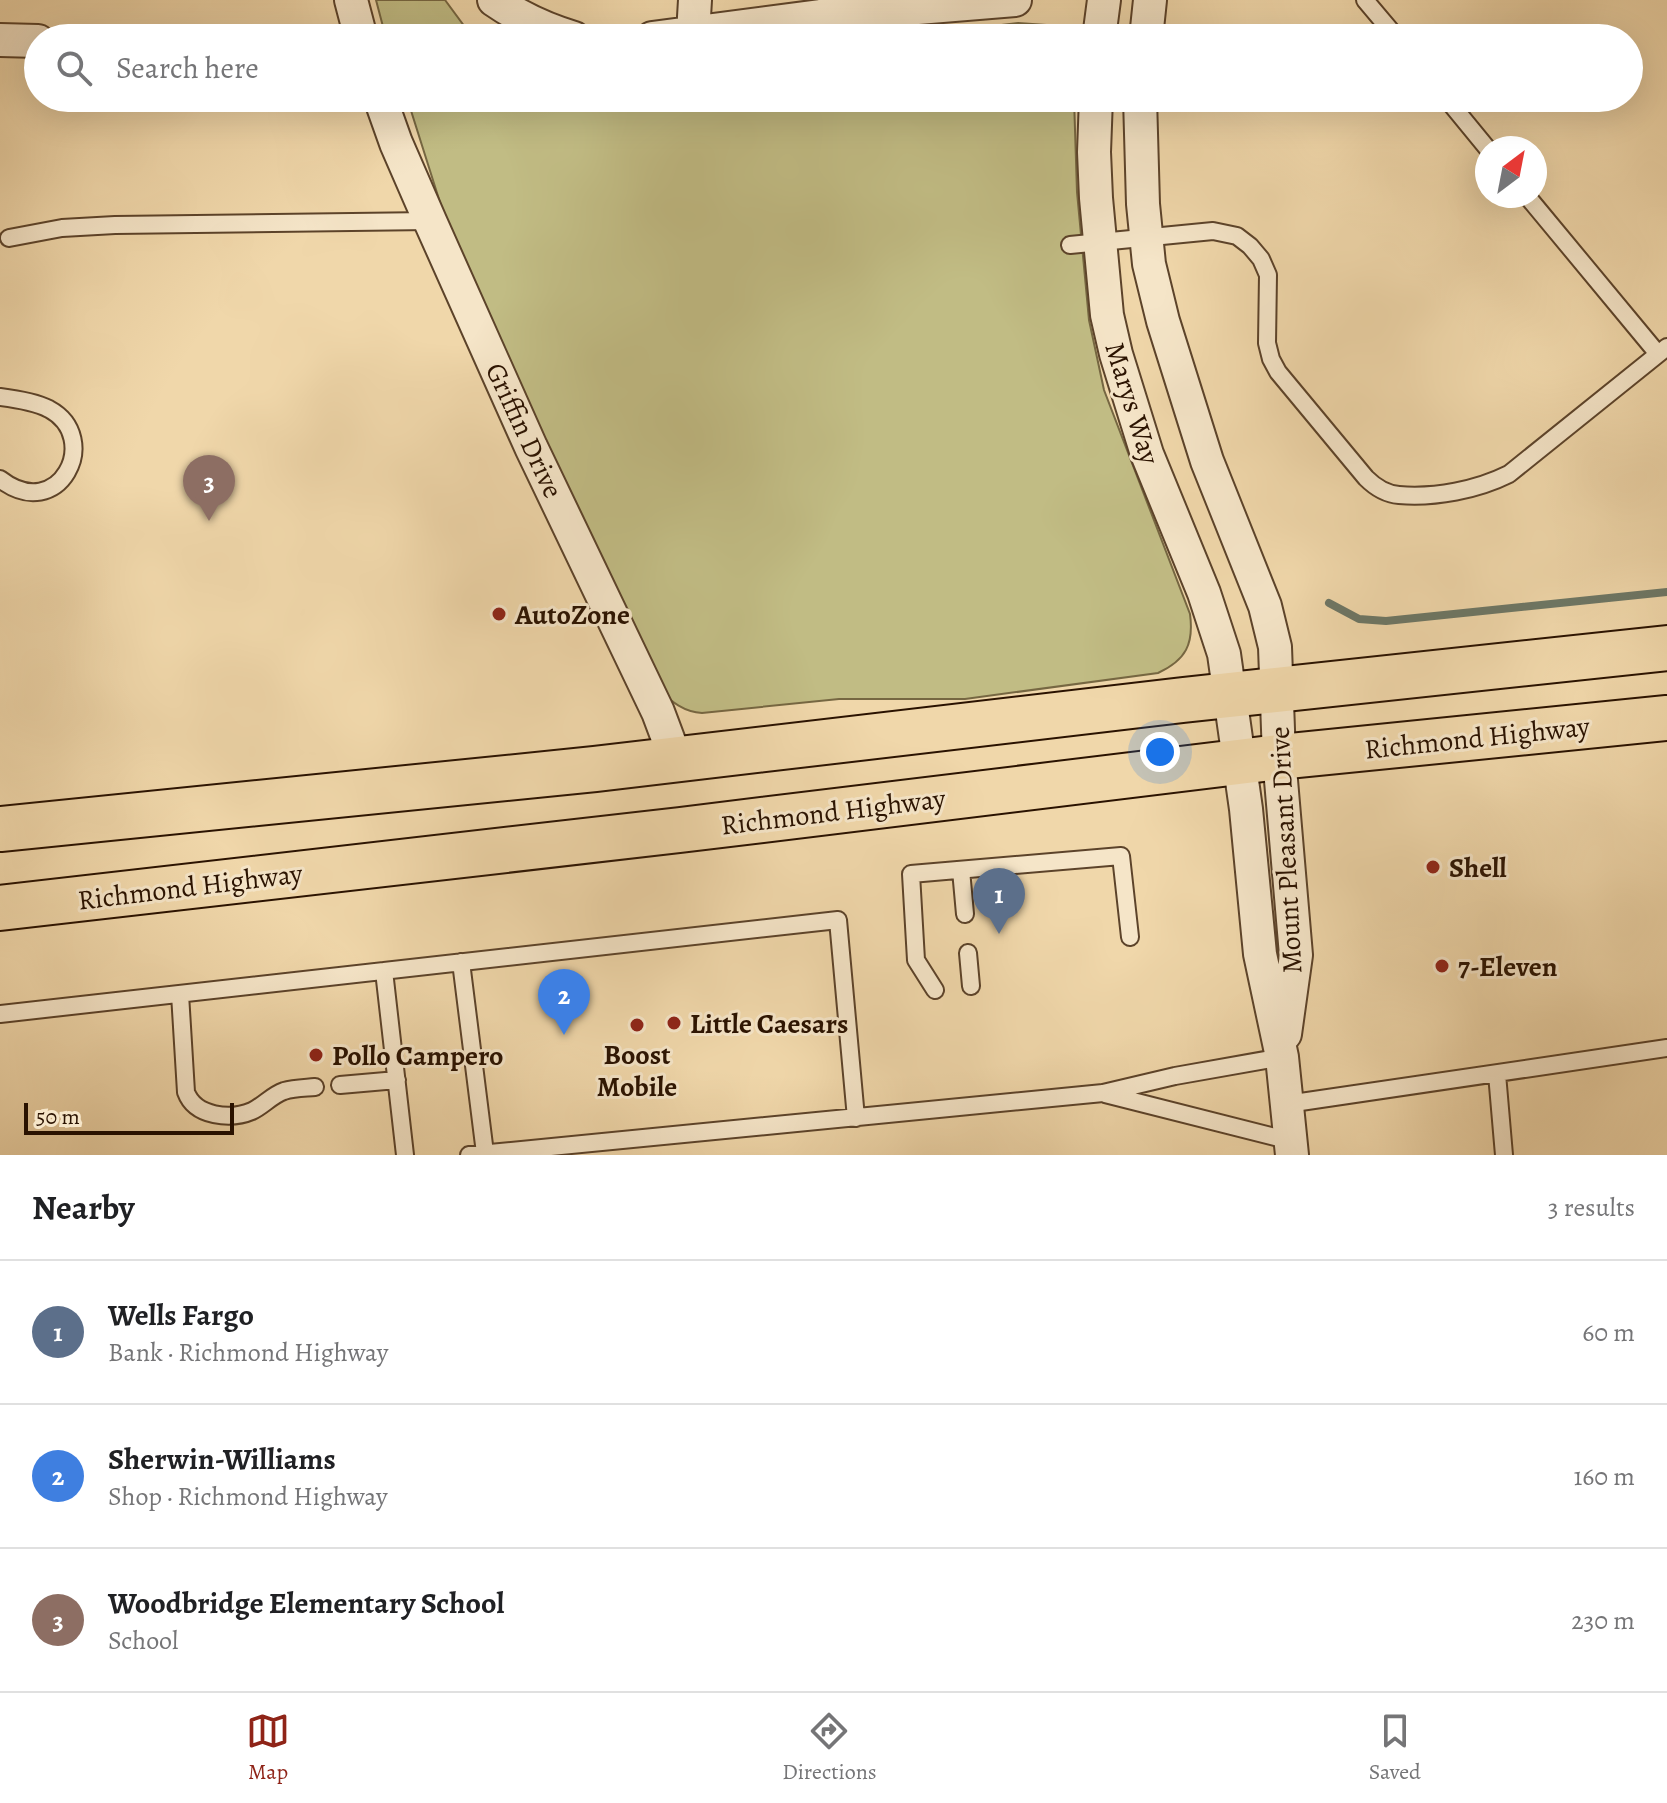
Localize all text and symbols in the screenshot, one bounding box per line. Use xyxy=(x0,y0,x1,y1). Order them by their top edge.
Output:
search box xyxy=(24,24,1643,112)
icon: search xyxy=(52,46,96,90)
text: Search here xyxy=(116,48,259,88)
north arrow xyxy=(1475,136,1547,208)
street label: Marys Way xyxy=(1095,338,1169,469)
street label: Griffin Drive xyxy=(476,357,572,504)
pin: 3 xyxy=(183,455,235,521)
place label: AutoZone xyxy=(514,596,630,634)
marker: AutoZone xyxy=(490,605,508,623)
street label: Richmond Highway xyxy=(1363,707,1592,769)
street label: Mount Pleasant Drive xyxy=(1261,725,1311,975)
your location xyxy=(1140,732,1180,772)
street label: Richmond Highway xyxy=(719,779,948,845)
place label: Shell xyxy=(1449,849,1507,887)
street label: Richmond Highway xyxy=(76,854,305,920)
marker: Shell xyxy=(1424,858,1442,876)
pin: 1 xyxy=(973,868,1025,934)
place label: 7-Eleven xyxy=(1458,948,1558,986)
marker: 7-Eleven xyxy=(1433,957,1451,975)
pin: 2 xyxy=(538,969,590,1035)
place label: Little Caesars xyxy=(690,1005,848,1043)
marker: Little Caesars xyxy=(665,1014,683,1032)
marker: Boost Mobile xyxy=(628,1016,646,1034)
place label: Boost Mobile xyxy=(597,1036,677,1106)
place label: Pollo Campero xyxy=(332,1037,504,1075)
marker: Pollo Campero xyxy=(307,1046,325,1064)
scale bar xyxy=(24,1099,234,1135)
text: 50 m xyxy=(36,1102,80,1132)
text: Nearby xyxy=(32,1184,135,1231)
text: 3 results xyxy=(1548,1190,1635,1225)
text: Wells Fargo xyxy=(108,1295,254,1335)
text: 1 xyxy=(53,1315,63,1350)
text: 60 m xyxy=(1582,1315,1635,1350)
text: Bank · Richmond Highway xyxy=(108,1335,388,1370)
text: Sherwin-Williams xyxy=(108,1439,336,1479)
text: 2 xyxy=(52,1459,64,1494)
text: 160 m xyxy=(1573,1459,1635,1494)
text: Shop · Richmond Highway xyxy=(108,1479,388,1514)
text: Woodbridge Elementary School xyxy=(108,1583,504,1623)
text: 3 xyxy=(52,1603,64,1638)
text: 230 m xyxy=(1571,1603,1635,1638)
text: School xyxy=(108,1623,178,1658)
tab: Map xyxy=(246,1709,290,1787)
tab: Directions xyxy=(782,1709,877,1787)
tab: Saved xyxy=(1369,1709,1421,1787)

